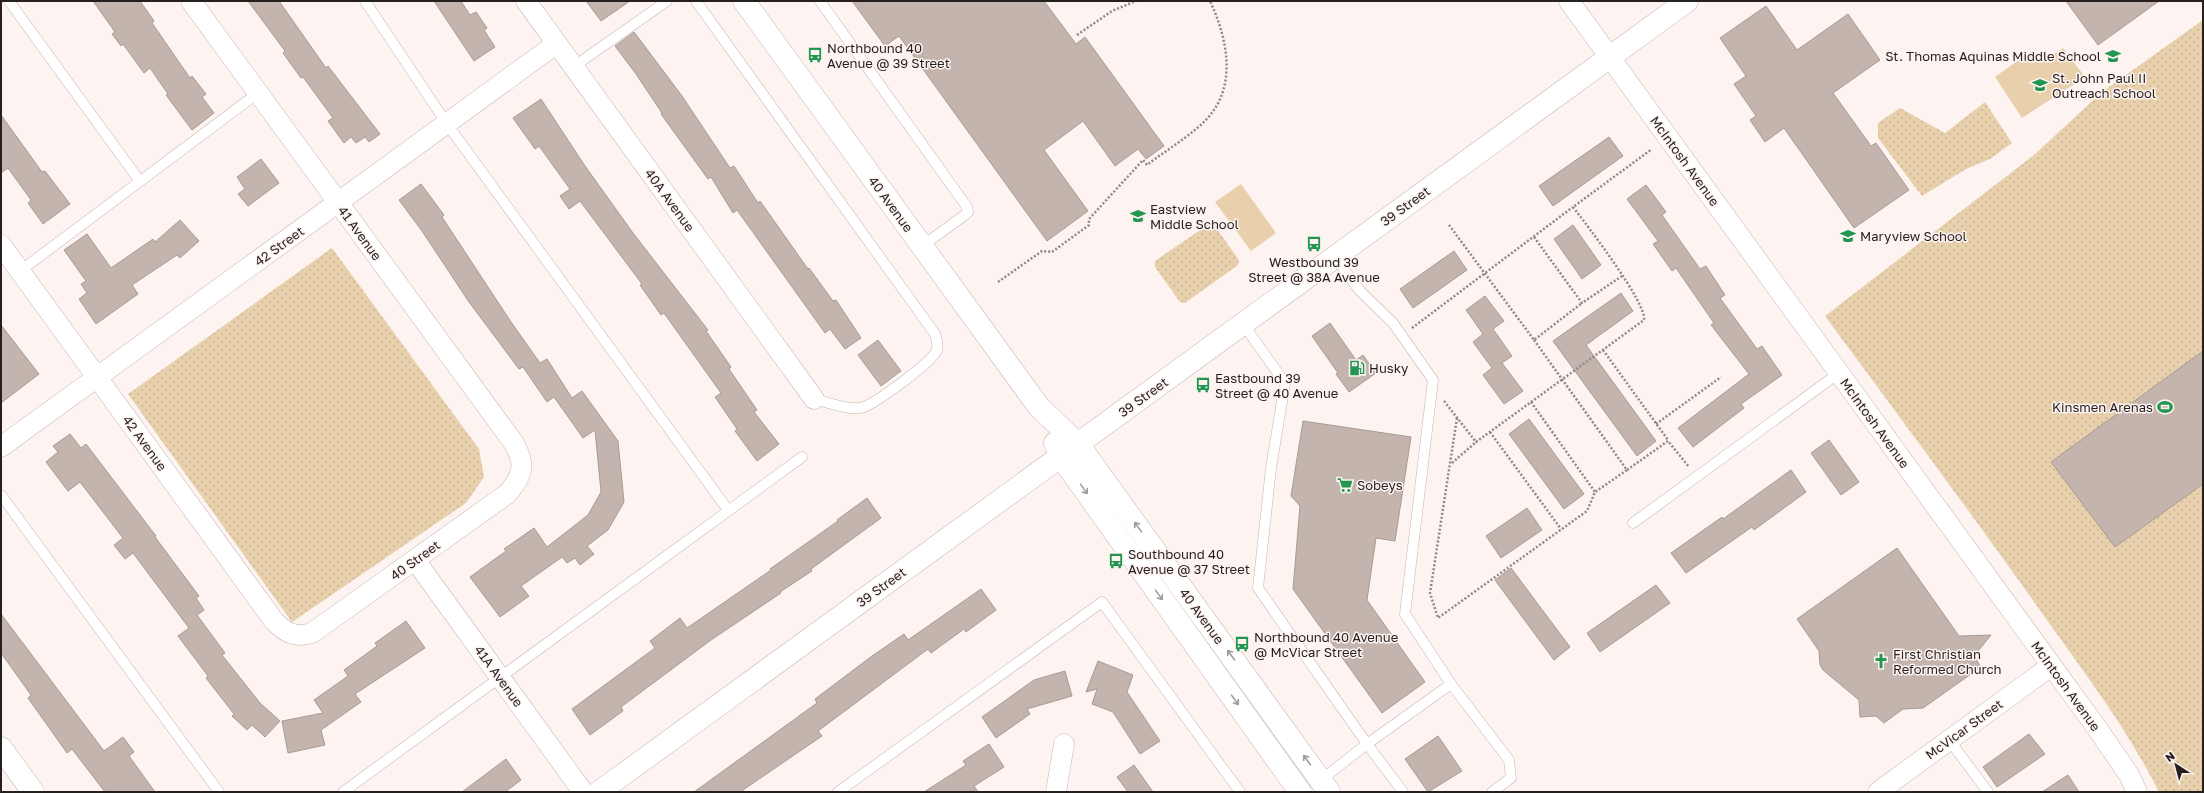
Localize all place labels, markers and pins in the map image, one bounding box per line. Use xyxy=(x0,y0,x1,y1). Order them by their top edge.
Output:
place label: Northbound 40 Avenue @ 39 Street xyxy=(827,40,950,71)
bus stop icon: Northbound 40 Avenue @ 39 Street xyxy=(806,46,824,64)
school or university icon: St. Thomas Aquinas Middle School xyxy=(2104,47,2122,65)
place label: St. Thomas Aquinas Middle School xyxy=(1885,48,2101,64)
place label: St. John Paul II Outreach School xyxy=(2052,70,2156,101)
school or university icon: St. John Paul II Outreach School xyxy=(2031,76,2049,94)
place label: Eastview Middle School xyxy=(1150,201,1239,232)
school or university icon: Eastview Middle School xyxy=(1129,207,1147,225)
school or university icon: Maryview School xyxy=(1839,227,1857,245)
place label: Maryview School xyxy=(1860,228,1967,244)
bus stop icon: Westbound 39 Street @ 38A Avenue xyxy=(1305,235,1323,253)
place label: Westbound 39 Street @ 38A Avenue xyxy=(1248,254,1380,285)
fuel station icon: Husky xyxy=(1348,359,1366,377)
place label: Husky xyxy=(1369,360,1409,376)
place label: Eastbound 39 Street @ 40 Avenue xyxy=(1215,370,1338,401)
bus stop icon: Eastbound 39 Street @ 40 Avenue xyxy=(1194,376,1212,394)
sports icon: Kinsmen Arenas xyxy=(2156,398,2174,416)
place label: Kinsmen Arenas xyxy=(2052,399,2153,415)
supermarket icon: Sobeys xyxy=(1336,476,1354,494)
place label: Sobeys xyxy=(1357,477,1403,493)
place label: Southbound 40 Avenue @ 37 Street xyxy=(1128,546,1250,577)
bus stop icon: Southbound 40 Avenue @ 37 Street xyxy=(1107,552,1125,570)
place label: Northbound 40 Avenue @ McVicar Street xyxy=(1254,629,1398,660)
bus stop icon: Northbound 40 Avenue @ McVicar Street xyxy=(1233,635,1251,653)
place label: First Christian Reformed Church xyxy=(1893,646,2002,677)
church icon: First Christian Reformed Church xyxy=(1872,652,1890,670)

